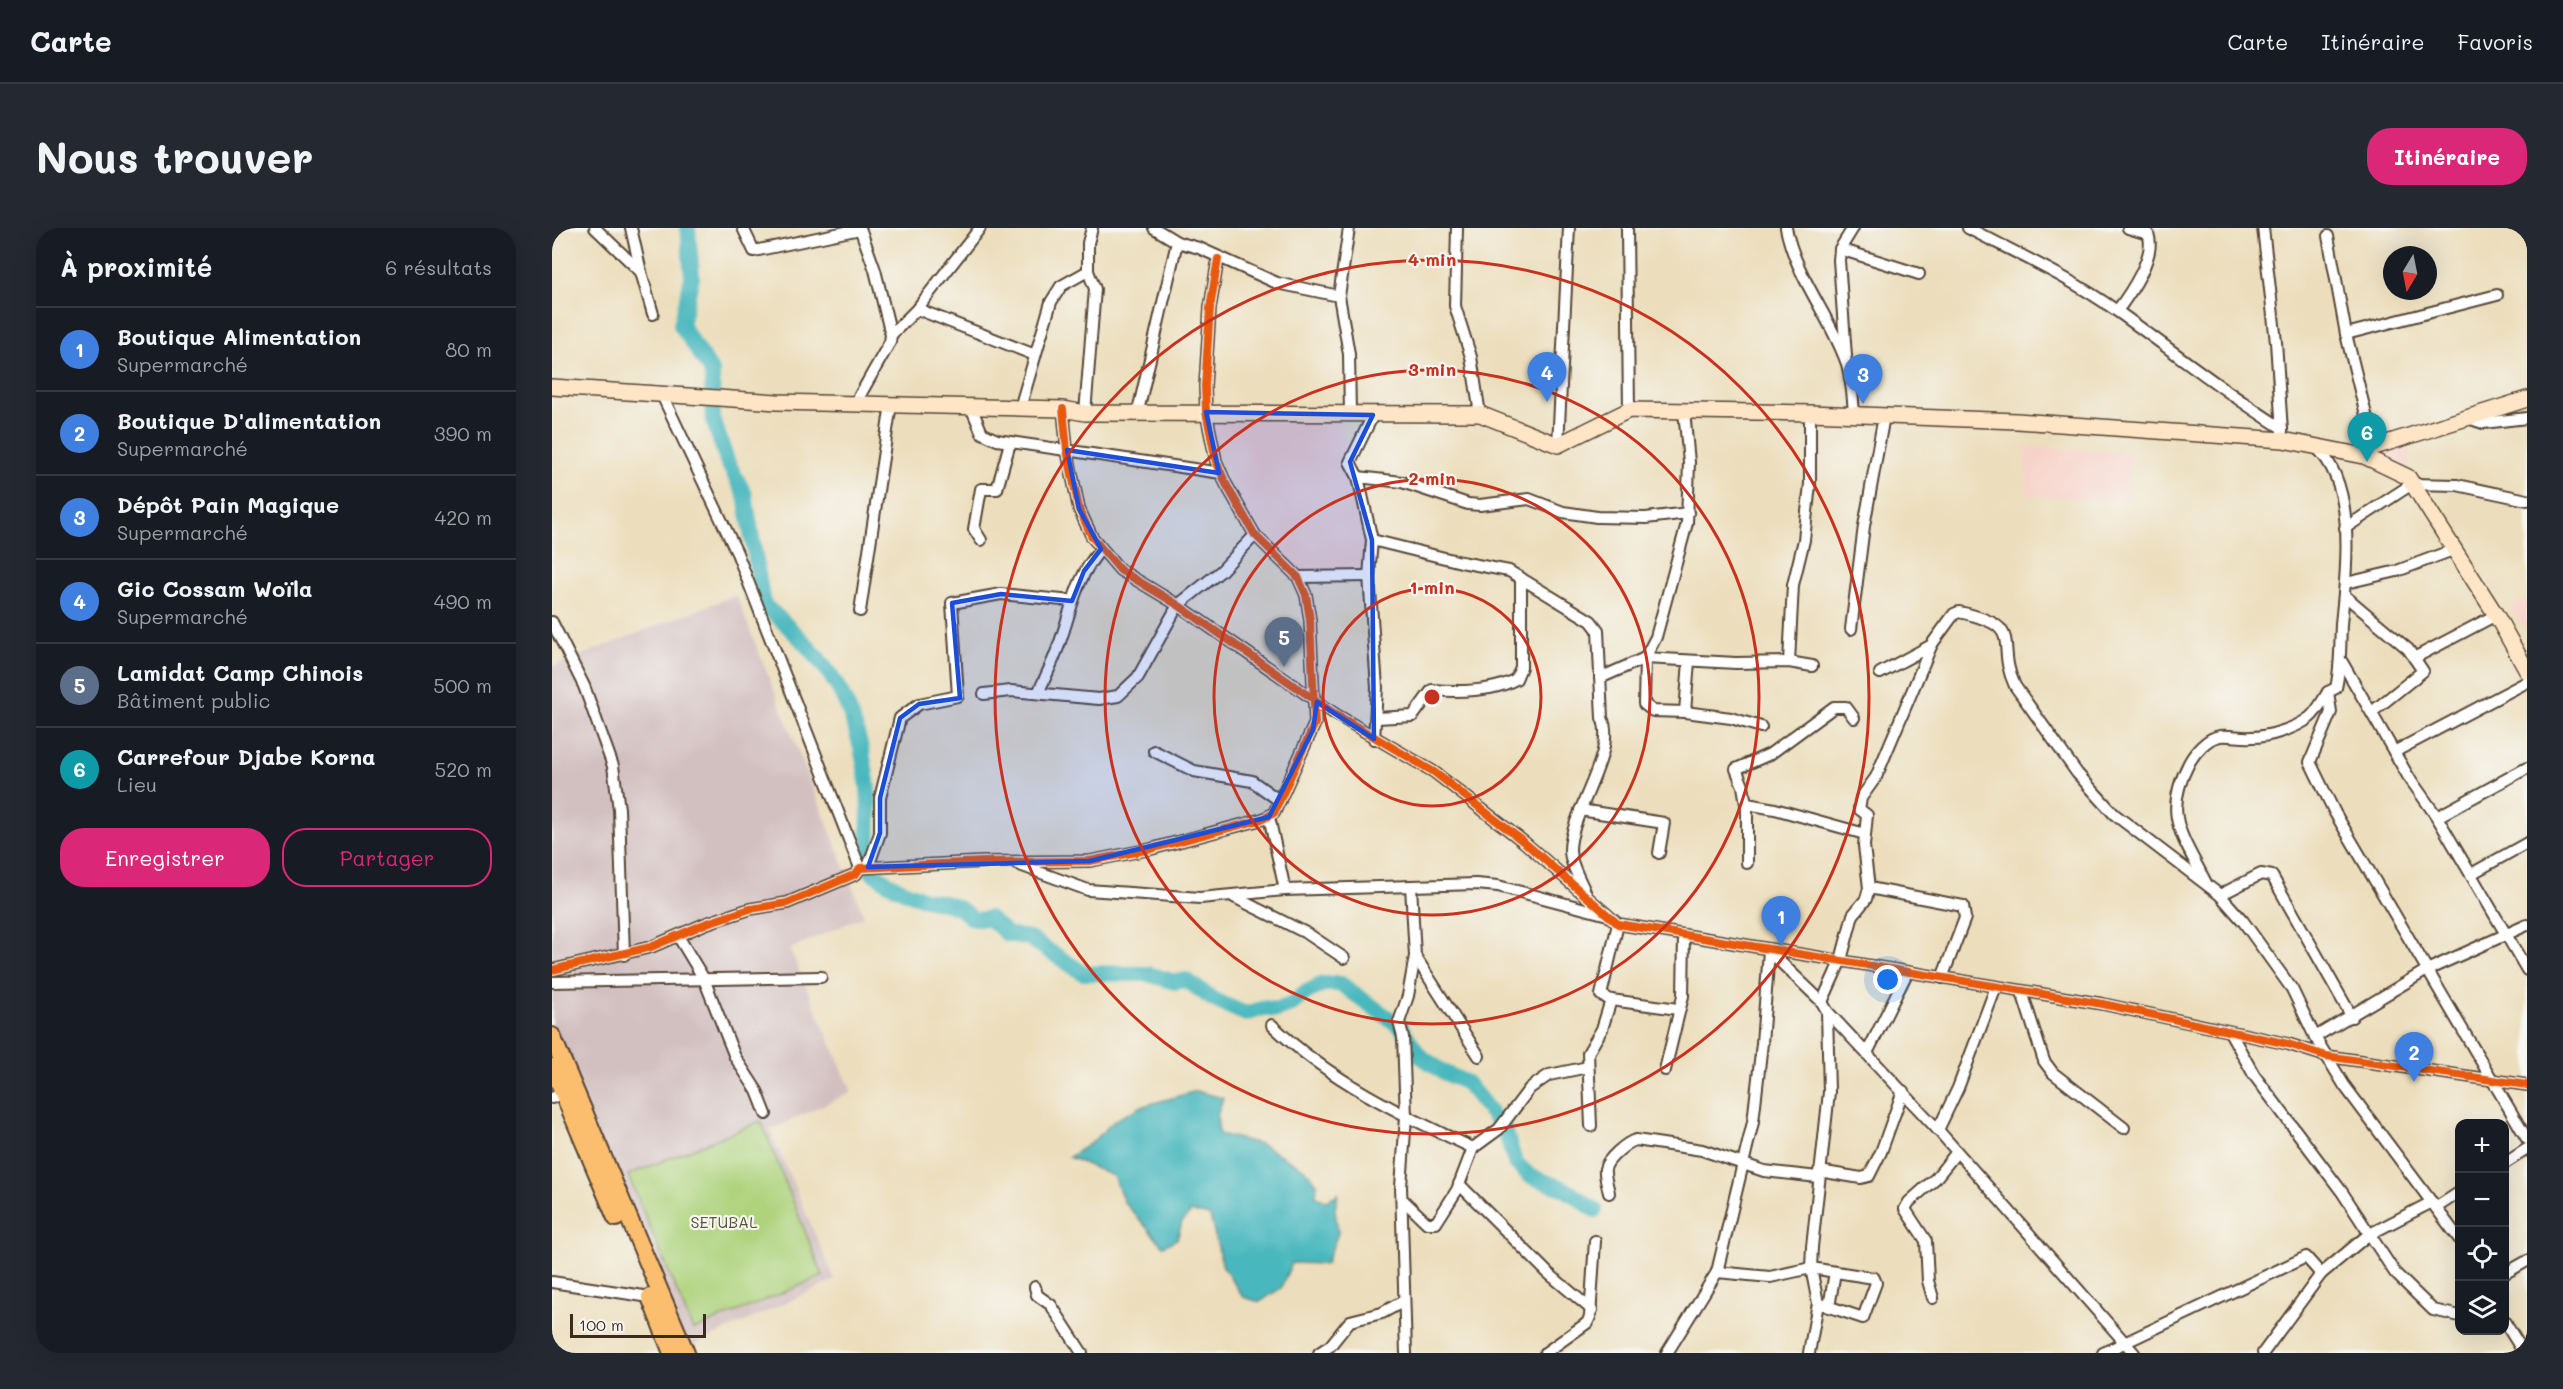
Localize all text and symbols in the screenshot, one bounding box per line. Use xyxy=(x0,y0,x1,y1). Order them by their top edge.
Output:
text: Carte xyxy=(30,23,112,59)
text: Carte xyxy=(2227,28,2288,55)
text: Itinéraire xyxy=(2321,28,2424,55)
text: Favoris xyxy=(2457,28,2533,55)
button: Itinéraire xyxy=(2367,128,2527,185)
text: Nous trouver xyxy=(36,129,314,184)
north arrow xyxy=(2383,246,2437,300)
text: 4 min xyxy=(1408,247,1456,271)
text: À proximité xyxy=(60,250,212,284)
text: 6 résultats xyxy=(385,254,492,280)
text: Boutique Alimentation xyxy=(117,322,361,351)
text: 1 xyxy=(75,336,84,362)
text: 80 m xyxy=(445,336,492,362)
text: Supermarché xyxy=(117,351,248,377)
pin: 4 xyxy=(1528,352,1566,402)
pin: 3 xyxy=(1844,354,1882,404)
text: 3 min xyxy=(1408,357,1456,381)
text: Boutique D'alimentation xyxy=(117,406,381,435)
pin: 6 xyxy=(2348,412,2386,462)
text: 2 xyxy=(74,420,85,446)
text: 390 m xyxy=(434,420,492,446)
text: Supermarché xyxy=(117,435,248,461)
text: 2 min xyxy=(1408,466,1456,490)
text: Dépôt Pain Magique xyxy=(117,490,339,519)
text: 3 xyxy=(74,504,86,530)
text: 420 m xyxy=(434,504,492,530)
text: Supermarché xyxy=(117,519,248,545)
text: Gic Cossam Woïla xyxy=(117,574,312,603)
text: 1 min xyxy=(1409,575,1455,599)
text: 4 xyxy=(73,588,86,614)
text: 490 m xyxy=(434,588,492,614)
text: Supermarché xyxy=(117,603,248,629)
pin: 5 xyxy=(1264,618,1304,667)
text: Lamidat Camp Chinois xyxy=(117,658,363,687)
text: 5 xyxy=(74,672,85,698)
text: 500 m xyxy=(433,672,492,698)
text: Bâtiment public xyxy=(117,687,270,713)
centre of rings xyxy=(1422,687,1442,707)
text: Carrefour Djabe Korna xyxy=(117,742,376,771)
text: 6 xyxy=(73,756,86,782)
text: 520 m xyxy=(435,756,492,782)
text: Lieu xyxy=(117,771,157,797)
button: Enregistrer xyxy=(60,828,270,887)
button: Partager xyxy=(282,828,492,887)
pin: 1 xyxy=(1762,896,1800,946)
your location xyxy=(1873,965,1902,994)
pin: 2 xyxy=(2394,1032,2434,1082)
map controls xyxy=(2455,1119,2509,1335)
button: + xyxy=(2455,1119,2509,1173)
button: − xyxy=(2455,1173,2509,1227)
park label: SETUBAL xyxy=(690,1211,758,1232)
button: locate xyxy=(2455,1227,2509,1281)
button: layers xyxy=(2455,1281,2509,1335)
scale bar xyxy=(570,1311,706,1338)
text: 100 m xyxy=(579,1314,624,1335)

